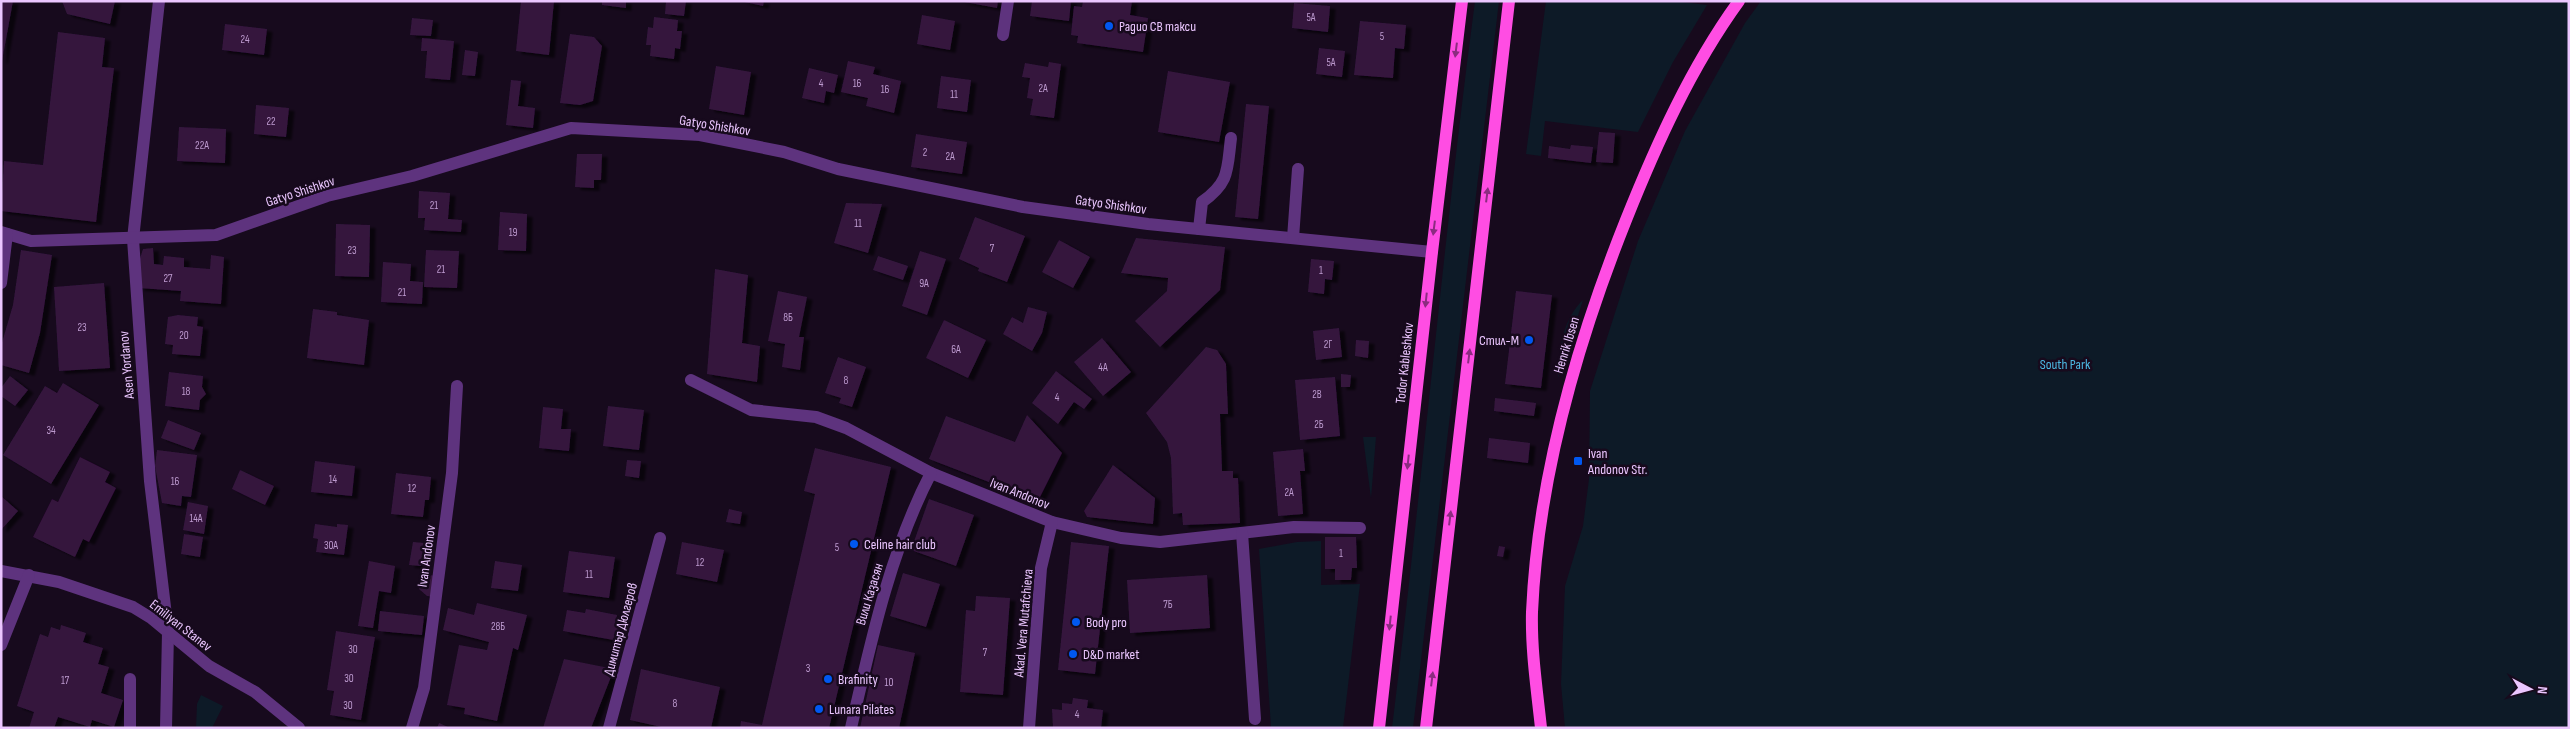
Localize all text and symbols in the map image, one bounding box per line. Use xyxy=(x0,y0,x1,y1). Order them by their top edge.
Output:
house number: 5А xyxy=(1306,11,1316,24)
place label: Радио СВ такси xyxy=(1119,18,1196,35)
marker: Радио СВ такси xyxy=(1103,20,1115,32)
house number: 5 xyxy=(1380,30,1384,43)
house number: 24 xyxy=(240,33,250,46)
one-way arrow xyxy=(1452,42,1460,58)
house number: 5А xyxy=(1326,56,1336,69)
house number: 4 xyxy=(819,77,824,90)
house number: 16 xyxy=(853,77,862,90)
house number: 2А xyxy=(1038,82,1048,95)
house number: 16 xyxy=(881,83,890,96)
house number: 11 xyxy=(950,88,958,101)
street label: Gatyo Shishkov xyxy=(678,111,752,140)
house number: 22 xyxy=(266,115,276,128)
house number: 22А xyxy=(195,139,209,152)
house number: 2 xyxy=(923,146,928,159)
house number: 2А xyxy=(945,150,955,163)
street label: Gatyo Shishkov xyxy=(263,172,337,211)
one-way arrow xyxy=(1483,187,1491,203)
street label: Gatyo Shishkov xyxy=(1074,191,1148,218)
house number: 21 xyxy=(430,199,438,212)
house number: 11 xyxy=(854,217,862,230)
one-way arrow xyxy=(1430,221,1438,237)
house number: 19 xyxy=(509,226,517,239)
house number: 7 xyxy=(990,242,995,255)
house number: 23 xyxy=(347,244,357,257)
house number: 21 xyxy=(437,263,445,276)
house number: 1 xyxy=(1319,264,1323,277)
house number: 27 xyxy=(164,272,173,285)
house number: 9А xyxy=(919,277,929,290)
house number: 21 xyxy=(398,286,406,299)
one-way arrow xyxy=(1422,292,1430,308)
house number: 8Б xyxy=(783,311,793,324)
street label: Henrik Ibsen xyxy=(1550,315,1583,375)
house number: 23 xyxy=(77,321,87,334)
street label: Todor Kableshkov xyxy=(1392,321,1417,404)
house number: 20 xyxy=(179,329,189,342)
street label: Asen Yordanov xyxy=(115,330,138,401)
place label: Стил-М xyxy=(1479,332,1519,349)
marker: Стил-М xyxy=(1523,334,1535,346)
house number: 2Г xyxy=(1324,338,1332,351)
house number: 6А xyxy=(951,343,961,356)
one-way arrow xyxy=(1465,348,1473,364)
park label: South Park xyxy=(2040,356,2091,373)
house number: 4А xyxy=(1098,361,1108,374)
house number: 8 xyxy=(844,374,849,387)
house number: 18 xyxy=(182,385,191,398)
house number: 2В xyxy=(1312,388,1322,401)
house number: 4 xyxy=(1055,391,1060,404)
house number: 2Б xyxy=(1314,418,1324,431)
house number: 34 xyxy=(46,424,56,437)
place label: Ivan Andonov Str. xyxy=(1587,445,1647,478)
one-way arrow xyxy=(1404,454,1412,470)
marker: Ivan Andonov Str. xyxy=(1572,455,1584,467)
house number: 14 xyxy=(329,473,338,486)
street label: Ivan Andonov xyxy=(988,474,1053,513)
house number: 16 xyxy=(171,475,180,488)
house number: 12 xyxy=(408,482,417,495)
house number: 2А xyxy=(1284,486,1294,499)
one-way arrow xyxy=(1446,510,1454,526)
house number: 14А xyxy=(189,512,203,525)
street label: Ivan Andonov xyxy=(414,523,439,588)
place label: Celine hair club xyxy=(864,536,936,553)
marker: Celine hair club xyxy=(848,538,860,550)
house number: 30А xyxy=(324,539,338,552)
house number: 5 xyxy=(835,541,839,554)
house number: 1 xyxy=(1339,547,1343,560)
house number: 12 xyxy=(696,556,705,569)
street label: Вили Казасян xyxy=(852,561,887,627)
house number: 11 xyxy=(585,568,593,581)
street label: Akad. Vera Mutafchieva xyxy=(1010,568,1037,679)
street label: Димитър Дюлгеров xyxy=(600,581,641,678)
street label: Emiliyan Stanev xyxy=(146,596,216,655)
house number: 7Б xyxy=(1163,598,1173,611)
place label: Body pro xyxy=(1086,614,1127,631)
one-way arrow xyxy=(1386,615,1394,631)
marker: Body pro xyxy=(1070,616,1082,628)
house number: 28Б xyxy=(491,620,505,633)
house number: 30 xyxy=(348,643,358,656)
house number: 7 xyxy=(983,646,988,659)
place label: D&D market xyxy=(1083,646,1139,663)
marker: D&D market xyxy=(1067,648,1079,660)
house number: 3 xyxy=(806,662,811,675)
north arrow xyxy=(2505,664,2555,714)
place label: Brafinity xyxy=(838,671,878,688)
one-way arrow xyxy=(1428,671,1436,687)
house number: 30 xyxy=(344,672,354,685)
marker: Brafinity xyxy=(822,673,834,685)
house number: 17 xyxy=(61,674,70,687)
house number: 10 xyxy=(885,676,893,689)
text: N xyxy=(2534,686,2551,695)
house number: 8 xyxy=(673,697,678,710)
house number: 30 xyxy=(343,699,353,712)
place label: Lunara Pilates xyxy=(829,701,894,718)
marker: Lunara Pilates xyxy=(813,703,825,715)
house number: 4 xyxy=(1075,708,1080,721)

